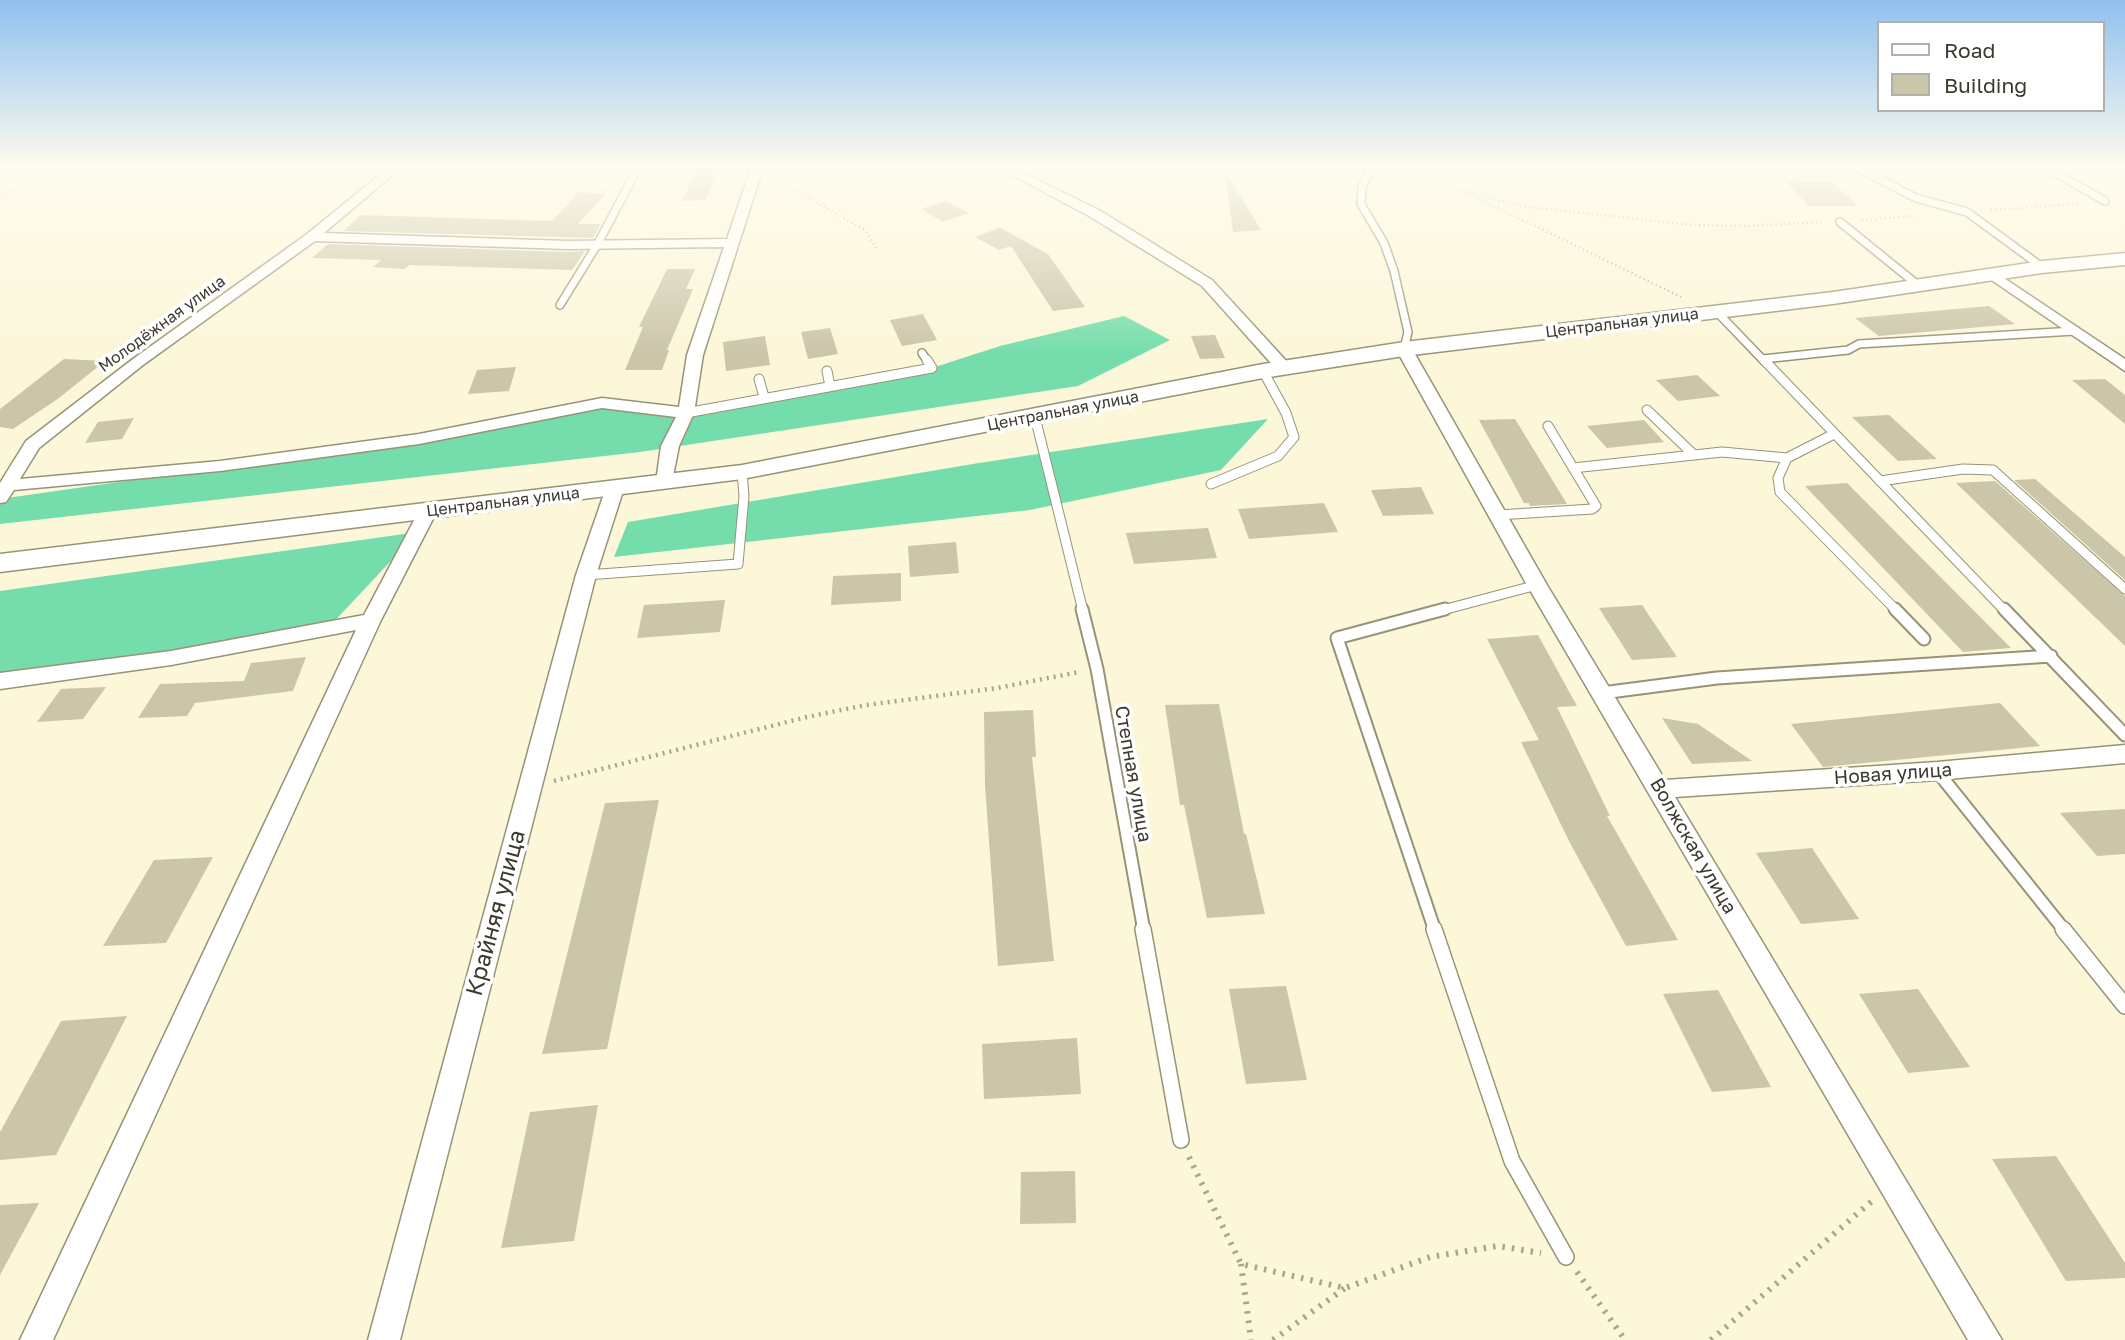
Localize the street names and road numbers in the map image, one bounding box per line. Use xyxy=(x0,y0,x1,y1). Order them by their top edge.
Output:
street label: Молодёжная улица xyxy=(95,271,229,377)
street label: Центральная улица xyxy=(1544,304,1700,342)
street label: Центральная улица xyxy=(985,387,1141,435)
street label: Центральная улица xyxy=(425,483,581,521)
street label: Степная улица xyxy=(1110,704,1156,844)
street label: Новая улица xyxy=(1833,758,1953,790)
street label: Волжская улица xyxy=(1645,774,1741,918)
street label: Крайняя улица xyxy=(461,827,531,999)

